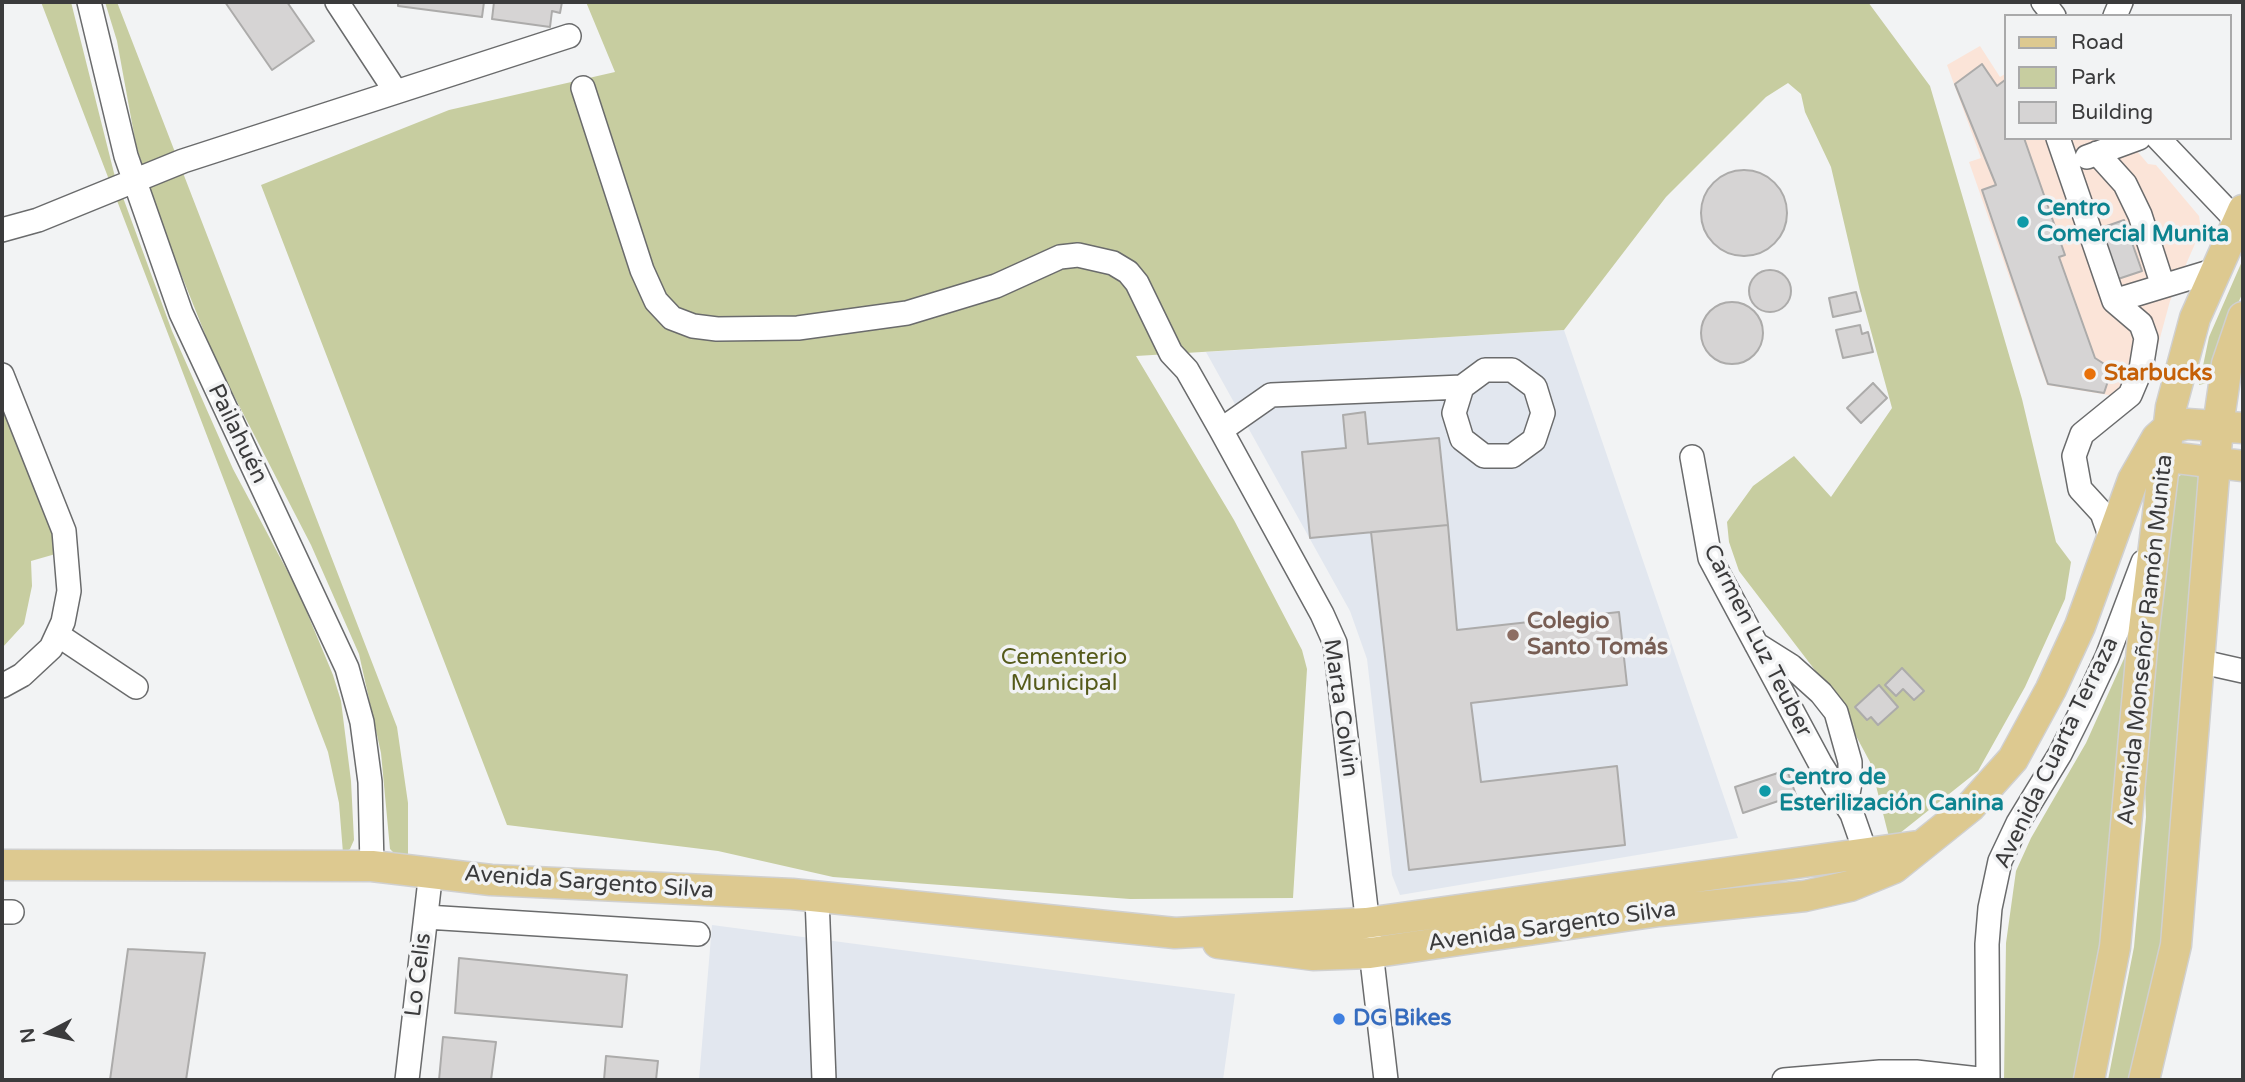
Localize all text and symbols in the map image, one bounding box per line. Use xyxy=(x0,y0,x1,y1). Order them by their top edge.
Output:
legend xyxy=(2004,14,2231,140)
text: Road xyxy=(2071,30,2124,55)
text: Park xyxy=(2071,65,2116,90)
text: Building xyxy=(2071,100,2153,125)
place label: Centro Comercial Munita xyxy=(2037,195,2229,249)
marker: Centro Comercial Munita xyxy=(2015,214,2031,230)
place label: Starbucks xyxy=(2104,360,2212,388)
marker: Starbucks xyxy=(2082,366,2098,382)
street label: Pailahuén xyxy=(201,380,273,488)
street label: Avenida Monseñor Ramón Munita xyxy=(2113,453,2179,827)
street label: Carmen Luz Teuber xyxy=(1696,540,1818,742)
place label: Colegio Santo Tomás xyxy=(1527,608,1668,662)
marker: Colegio Santo Tomás xyxy=(1505,627,1521,643)
street label: Avenida Cuarta Terraza xyxy=(1989,633,2125,873)
street label: Marta Colvin xyxy=(1317,637,1363,779)
park label: Cementerio Municipal xyxy=(1001,644,1127,698)
place label: Centro de Esterilización Canina xyxy=(1779,764,2004,818)
marker: Centro de Esterilización Canina xyxy=(1757,783,1773,799)
street label: Avenida Sargento Silva xyxy=(463,861,715,905)
street label: Avenida Sargento Silva xyxy=(1426,896,1678,958)
street label: Lo Celis xyxy=(400,931,438,1019)
north arrow xyxy=(14,998,84,1068)
place label: DG Bikes xyxy=(1353,1005,1452,1033)
marker: DG Bikes xyxy=(1331,1011,1347,1027)
text: N xyxy=(16,1027,40,1044)

